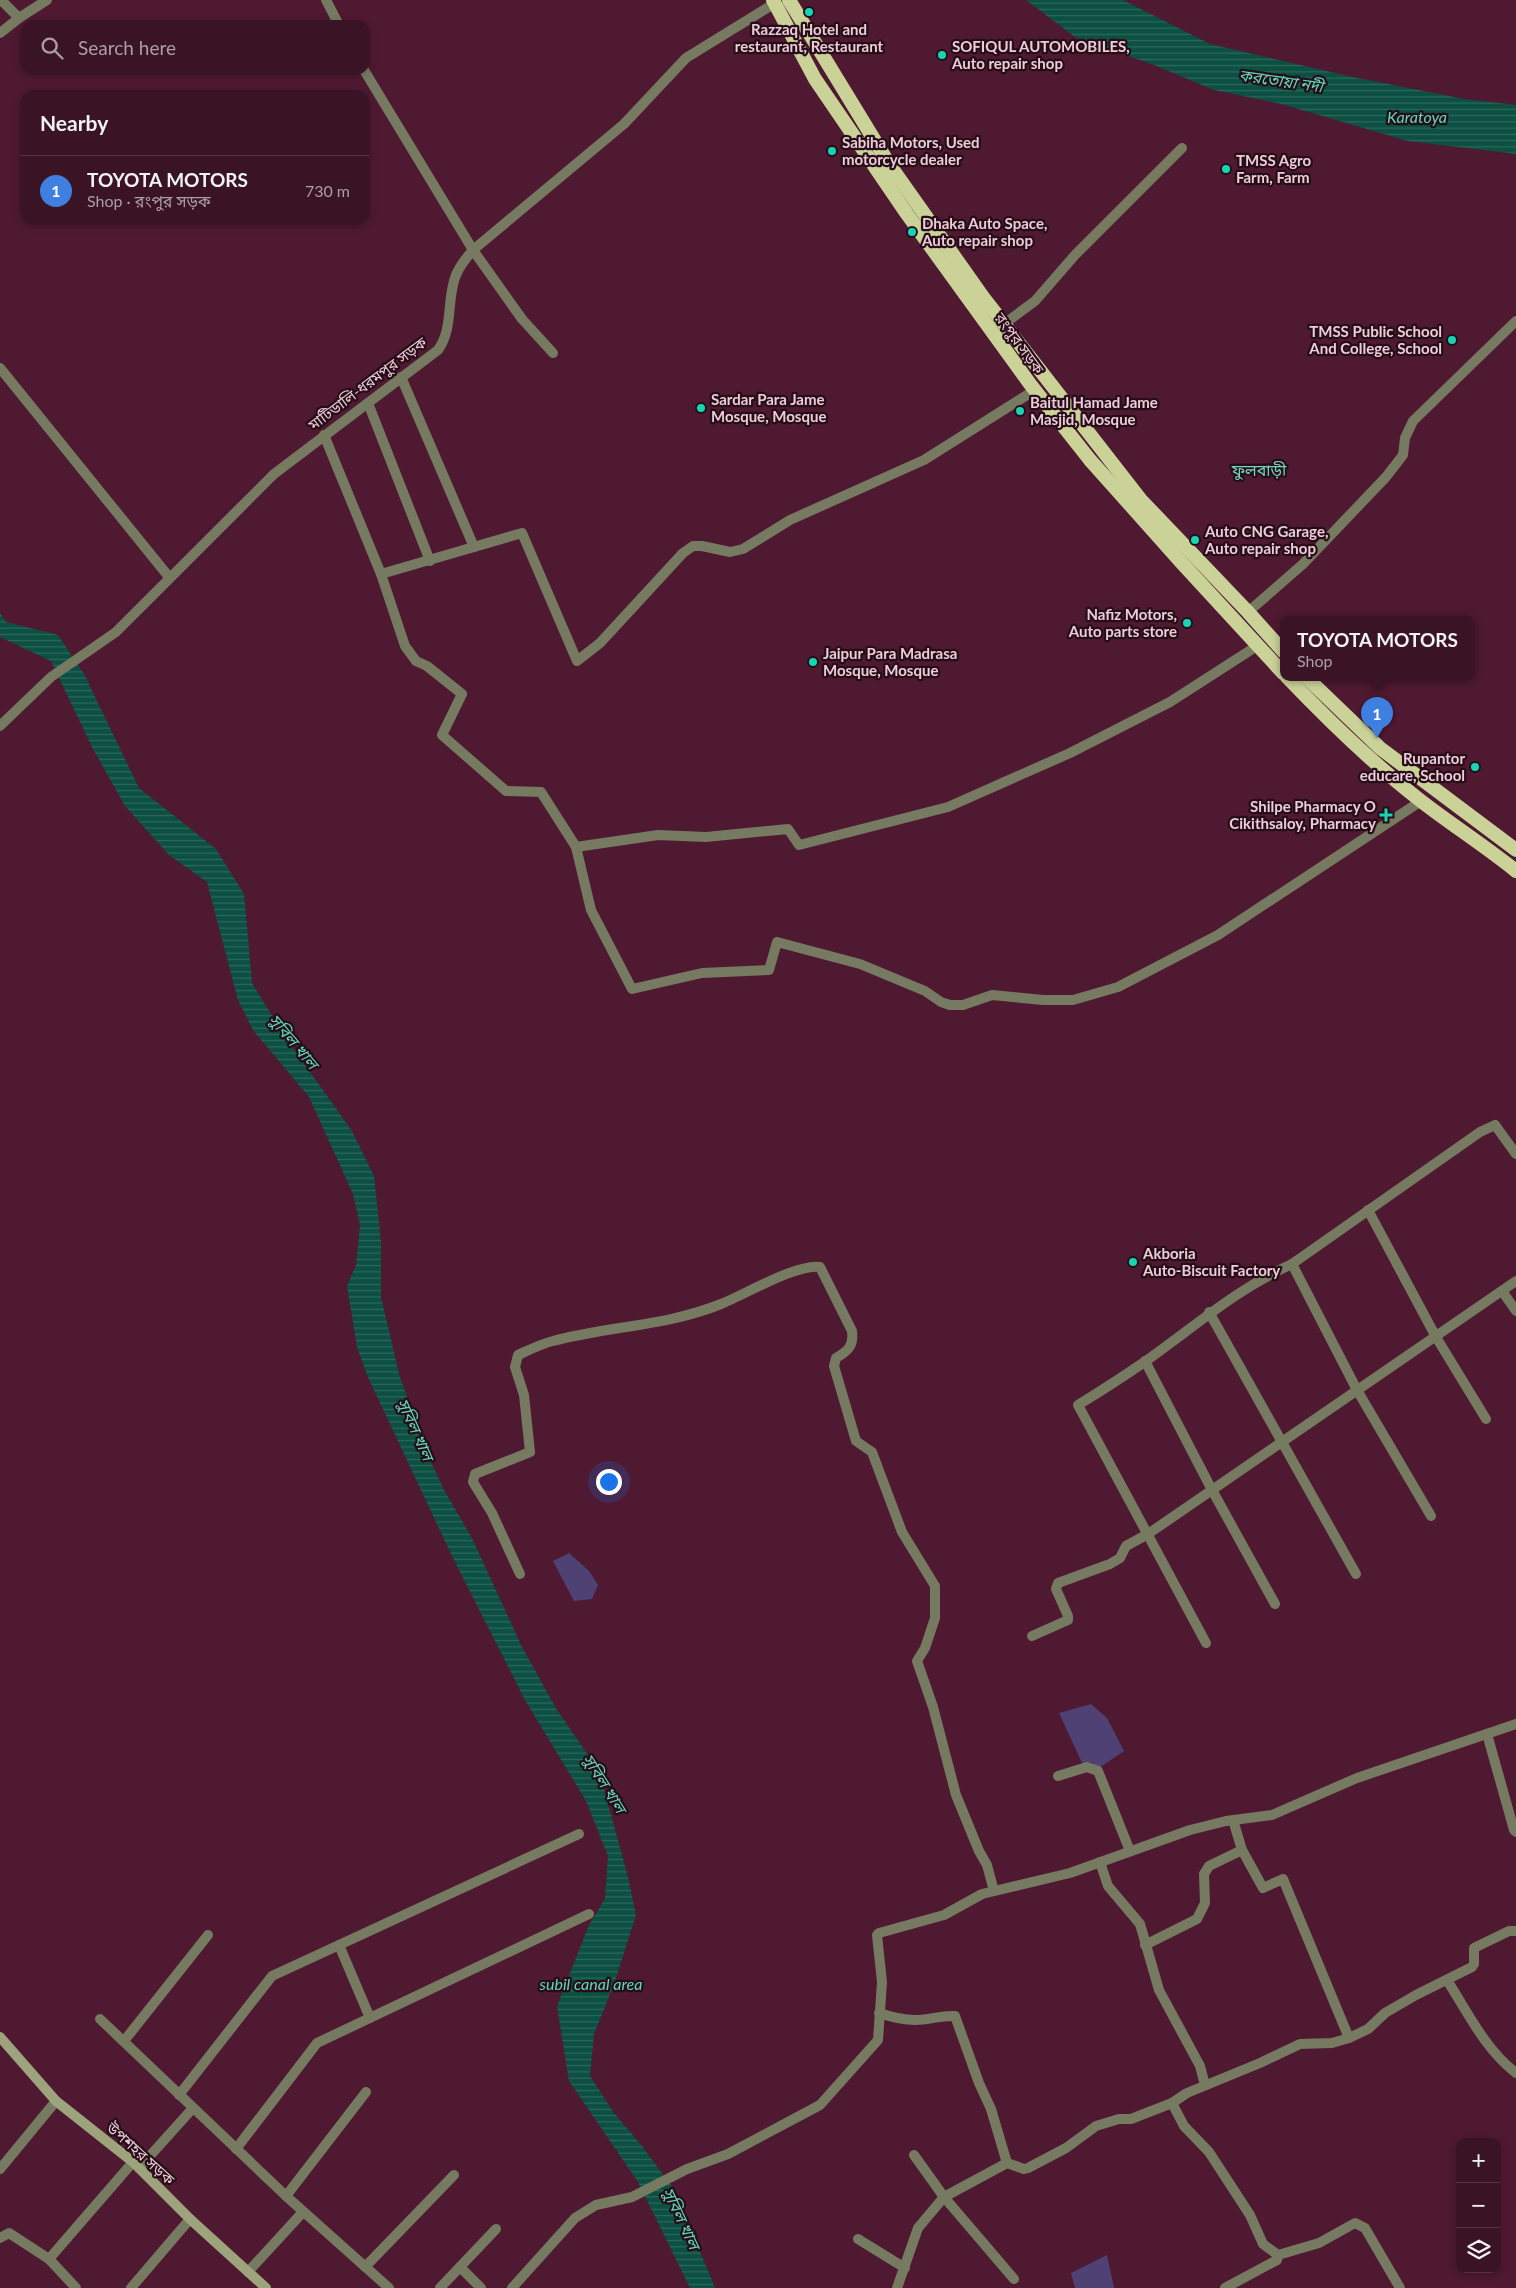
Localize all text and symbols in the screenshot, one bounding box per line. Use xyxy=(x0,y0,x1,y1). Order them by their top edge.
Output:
marker: Razzaq Hotel and restaurant, Restaurant xyxy=(803,6,815,18)
search box xyxy=(20,20,370,75)
place label: Razzaq Hotel and restaurant, Restaurant xyxy=(735,20,884,55)
icon: search xyxy=(38,34,66,62)
text: Search here xyxy=(78,36,176,59)
place label: SOFIQUL AUTOMOBILES, Auto repair shop xyxy=(951,37,1130,72)
marker: SOFIQUL AUTOMOBILES, Auto repair shop xyxy=(936,49,948,61)
water label: করতোয়া নদী xyxy=(1238,65,1327,96)
water label: Karatoya xyxy=(1387,107,1447,126)
text: Nearby xyxy=(40,110,108,135)
place label: Sabiha Motors, Used motorcycle dealer xyxy=(842,133,980,168)
marker: Sabiha Motors, Used motorcycle dealer xyxy=(826,145,838,157)
place label: TMSS Agro Farm, Farm xyxy=(1236,151,1311,186)
marker: TMSS Agro Farm, Farm xyxy=(1220,163,1232,175)
text: TOYOTA MOTORS xyxy=(87,168,248,191)
text: 1 xyxy=(51,181,61,200)
text: 730 m xyxy=(305,181,350,200)
text: Shop · রংপুর সড়ক xyxy=(87,191,211,210)
place label: Dhaka Auto Space, Auto repair shop xyxy=(921,214,1047,249)
marker: Dhaka Auto Space, Auto repair shop xyxy=(906,226,918,238)
street label: রংপুর সড়ক xyxy=(990,308,1049,378)
place label: TMSS Public School And College, School xyxy=(1308,322,1442,357)
street label: মাটিডালি-ধরমপুর সড়ক xyxy=(304,332,431,435)
marker: TMSS Public School And College, School xyxy=(1446,334,1458,346)
place label: Sardar Para Jame Mosque, Mosque xyxy=(711,390,826,425)
place label: Baitul Hamad Jame Masjid, Mosque xyxy=(1030,393,1158,428)
marker: Sardar Para Jame Mosque, Mosque xyxy=(695,402,707,414)
marker: Baitul Hamad Jame Masjid, Mosque xyxy=(1014,405,1026,417)
district label: ফুলবাড়ী xyxy=(1231,460,1287,480)
place label: Auto CNG Garage, Auto repair shop xyxy=(1204,522,1328,557)
marker: Auto CNG Garage, Auto repair shop xyxy=(1189,534,1201,546)
place label: Nafiz Motors, Auto parts store xyxy=(1068,605,1177,640)
popup xyxy=(1280,616,1475,681)
marker: Nafiz Motors, Auto parts store xyxy=(1181,617,1193,629)
text: TOYOTA MOTORS xyxy=(1297,628,1458,651)
place label: Jaipur Para Madrasa Mosque, Mosque xyxy=(823,644,957,679)
text: Shop xyxy=(1297,651,1333,670)
marker: Jaipur Para Madrasa Mosque, Mosque xyxy=(807,656,819,668)
pin: 1 xyxy=(1361,697,1393,738)
place label: Rupantor educare, School xyxy=(1360,749,1465,784)
marker: Rupantor educare, School xyxy=(1469,761,1481,773)
place label: Shilpe Pharmacy O Cikithsaloy, Pharmacy xyxy=(1229,797,1376,832)
marker: Shilpe Pharmacy O Cikithsaloy, Pharmacy xyxy=(1380,809,1392,821)
water label: সুবিল খাল xyxy=(265,1010,325,1075)
place label: Akboria Auto-Biscuit Factory xyxy=(1142,1244,1280,1279)
marker: Akboria Auto-Biscuit Factory xyxy=(1127,1256,1139,1268)
water label: সুবিল খাল xyxy=(393,1395,439,1466)
your location xyxy=(596,1469,622,1495)
water label: সুবিল খাল xyxy=(579,1750,632,1819)
water label: subil canal area xyxy=(539,1974,642,1993)
street label: উপশহর সড়ক xyxy=(103,2117,179,2189)
map controls xyxy=(1456,2138,1501,2273)
button: + xyxy=(1456,2138,1501,2183)
button: − xyxy=(1456,2183,1501,2228)
water label: সুবিল খাল xyxy=(659,2184,706,2255)
button: layers xyxy=(1456,2228,1501,2273)

